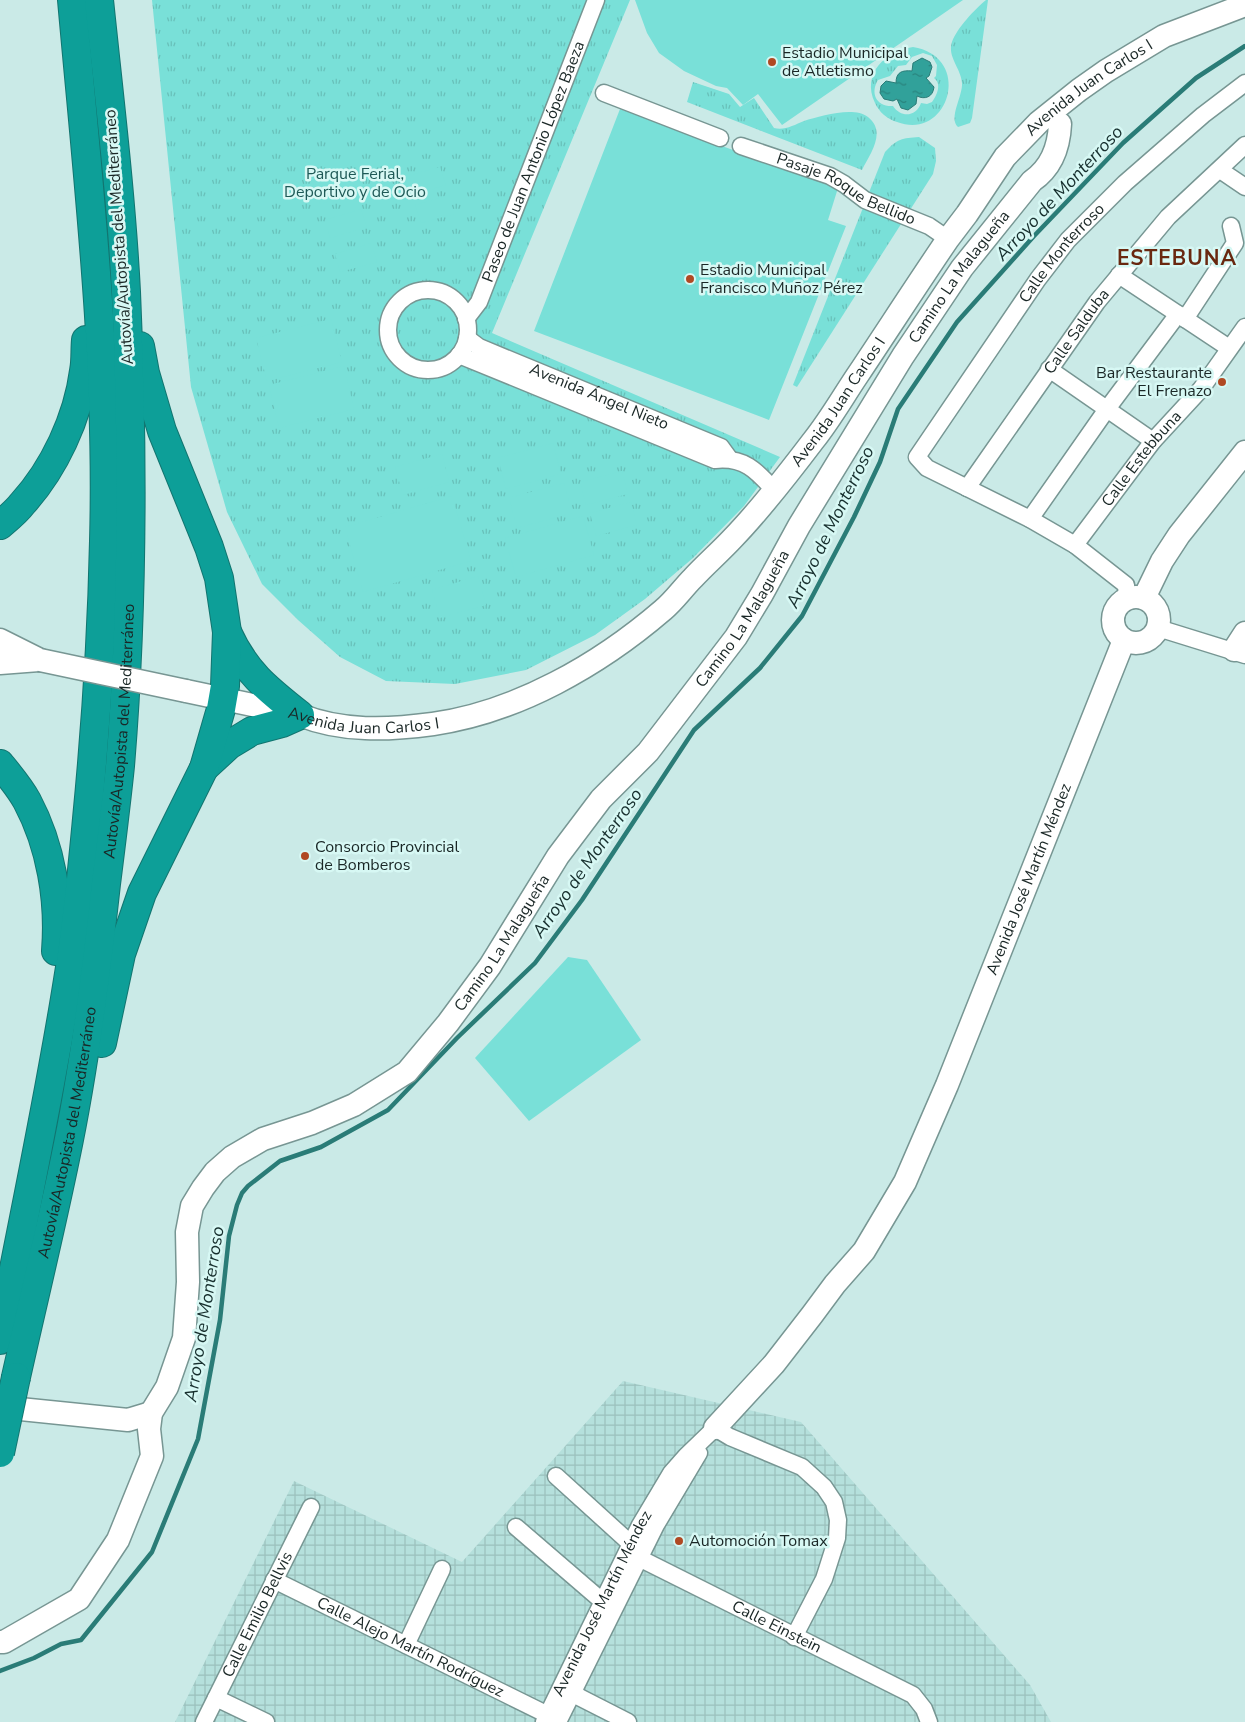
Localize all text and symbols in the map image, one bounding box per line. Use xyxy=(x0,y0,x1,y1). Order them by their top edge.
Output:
street label: Avenida Juan Carlos I xyxy=(1020,34,1157,141)
street label: Paseo de Juan Antonio López Baeza xyxy=(477,38,590,285)
place label: Estadio Municipal de Atletismo xyxy=(782,42,908,82)
marker: Estadio Municipal de Atletismo xyxy=(766,56,778,68)
street label: Autovía/Autopista del Mediterráneo xyxy=(99,109,139,365)
water label: Arroyo de Monterroso xyxy=(989,120,1128,267)
street label: Pasaje Roque Bellido xyxy=(773,148,919,230)
park label: Parque Ferial, Deportivo y de Ocio xyxy=(284,163,426,203)
street label: Calle Monterroso xyxy=(1014,198,1110,307)
street label: Camino La Malagueña xyxy=(903,206,1015,348)
district label: ESTEBUNA xyxy=(1117,244,1237,272)
place label: Estadio Municipal Francisco Muñoz Pérez xyxy=(700,259,863,299)
marker: Estadio Municipal Francisco Muñoz Pérez xyxy=(684,273,696,285)
street label: Calle Salduba xyxy=(1039,284,1115,379)
street label: Avenida Juan Carlos I xyxy=(786,333,891,471)
street label: Avenida Ángel Nieto xyxy=(526,358,672,435)
place label: Bar Restaurante El Frenazo xyxy=(1096,362,1212,402)
marker: Bar Restaurante El Frenazo xyxy=(1216,376,1228,388)
street label: Calle Estebbuna xyxy=(1096,406,1187,511)
water label: Arroyo de Monterroso xyxy=(780,442,880,613)
street label: Camino La Malagueña xyxy=(690,546,795,692)
street label: Autovía/Autopista del Mediterráneo xyxy=(98,603,140,860)
street label: Avenida Juan Carlos I xyxy=(286,702,441,739)
street label: Avenida José Martín Méndez xyxy=(981,780,1077,978)
water label: Arroyo de Monterroso xyxy=(526,784,648,943)
place label: Consorcio Provincial de Bomberos xyxy=(315,836,460,876)
marker: Consorcio Provincial de Bomberos xyxy=(299,850,311,862)
street label: Camino La Malagueña xyxy=(449,870,555,1016)
street label: Autovía/Autopista del Mediterráneo xyxy=(33,1005,102,1261)
water label: Arroyo de Monterroso xyxy=(178,1225,230,1404)
street label: Avenida José Martín Méndez xyxy=(547,1506,657,1700)
place label: Automoción Tomax xyxy=(689,1530,828,1552)
marker: Automoción Tomax xyxy=(673,1535,685,1547)
street label: Calle Emilio Bellvis xyxy=(217,1548,298,1681)
street label: Calle Alejo Martín Rodríguez xyxy=(313,1592,508,1703)
street label: Calle Einstein xyxy=(728,1595,825,1659)

